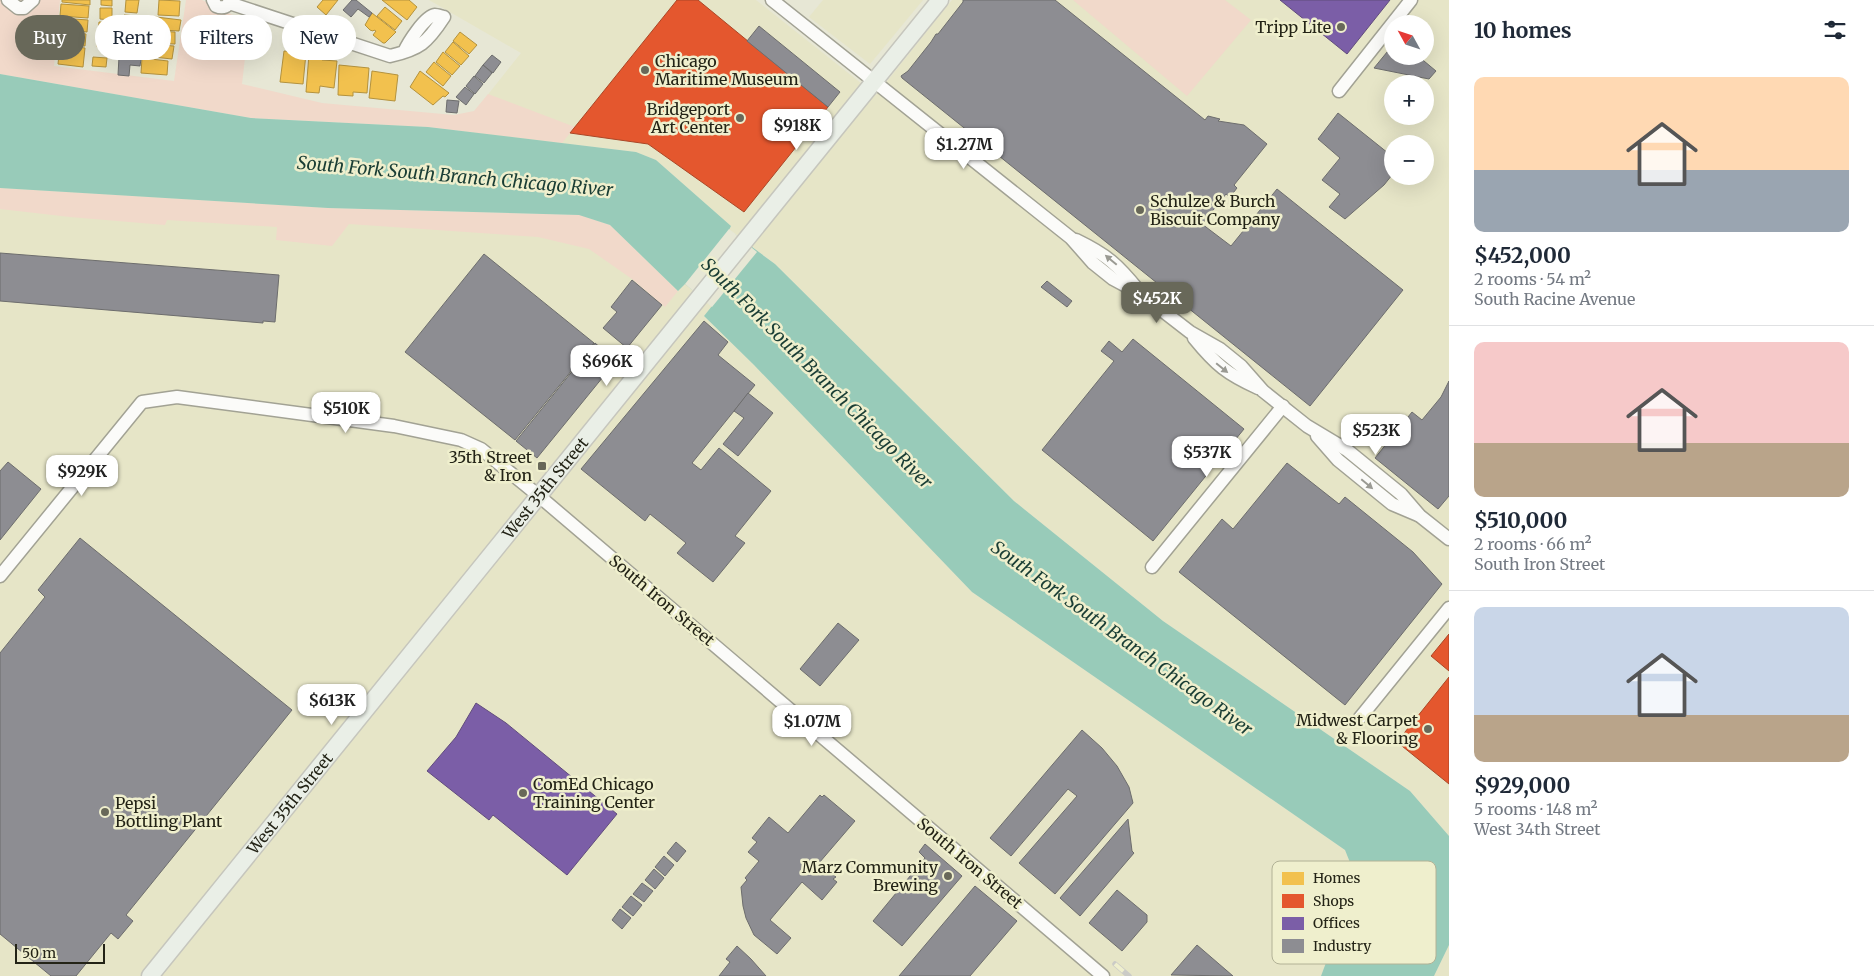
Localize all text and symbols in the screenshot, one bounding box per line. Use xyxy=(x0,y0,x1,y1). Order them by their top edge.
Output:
chip: Buy xyxy=(15,15,85,60)
chip: Rent xyxy=(95,15,171,60)
chip: Filters xyxy=(181,15,272,60)
chip: New xyxy=(282,15,356,60)
north arrow xyxy=(1384,15,1434,65)
map controls xyxy=(1384,15,1434,185)
icon: filters xyxy=(1821,16,1849,44)
place label: Tripp Lite xyxy=(1255,17,1331,37)
text: 10 homes xyxy=(1474,17,1572,44)
marker: Tripp Lite xyxy=(1335,21,1347,33)
place label: Chicago Maritime Museum xyxy=(655,51,799,89)
marker: Chicago Maritime Museum xyxy=(639,64,651,76)
button: + xyxy=(1384,75,1434,125)
place label: Bridgeport Art Center xyxy=(647,99,731,137)
pin: $918K xyxy=(762,108,832,151)
icon: home xyxy=(1617,109,1707,199)
marker: Bridgeport Art Center xyxy=(734,112,746,124)
text: $918K xyxy=(773,115,821,135)
pin: $1.27M xyxy=(923,128,1005,170)
text: $1.27M xyxy=(936,134,992,154)
button: − xyxy=(1384,135,1434,185)
water label: South Fork South Branch Chicago River xyxy=(296,151,615,201)
place label: Schulze & Burch Biscuit Company xyxy=(1150,191,1281,229)
marker: Schulze & Burch Biscuit Company xyxy=(1134,204,1146,216)
text: $452,000 xyxy=(1474,242,1571,269)
water label: South Fork South Branch Chicago River xyxy=(697,253,938,494)
one-way arrow xyxy=(1104,255,1117,266)
text: 2 rooms · 54 m² xyxy=(1474,269,1591,289)
pin: $452K xyxy=(1122,282,1192,324)
text: $452K xyxy=(1132,288,1182,308)
text: South Racine Avenue xyxy=(1474,289,1635,309)
pin: $696K xyxy=(572,344,642,387)
text: $696K xyxy=(581,351,633,371)
one-way arrow xyxy=(1215,362,1228,373)
icon: home xyxy=(1617,375,1707,465)
pin: $510K xyxy=(311,392,381,434)
text: $510K xyxy=(322,398,370,418)
pin: $523K xyxy=(1341,414,1411,456)
text: $523K xyxy=(1352,420,1400,440)
street label: West 35th Street xyxy=(497,432,593,544)
pin: $537K xyxy=(1172,436,1242,478)
text: $537K xyxy=(1183,442,1231,462)
place label: 35th Street & Iron xyxy=(449,447,533,485)
pin: $929K xyxy=(47,454,117,497)
marker: 35th Street & Iron xyxy=(536,460,548,472)
text: $929K xyxy=(57,461,107,481)
one-way arrow xyxy=(1360,478,1373,489)
text: $510,000 xyxy=(1474,507,1567,534)
text: 2 rooms · 66 m² xyxy=(1474,534,1591,554)
water label: South Fork South Branch Chicago River xyxy=(987,535,1258,741)
street label: South Iron Street xyxy=(605,550,719,650)
text: South Iron Street xyxy=(1474,554,1605,574)
icon: home xyxy=(1617,640,1707,730)
pin: $613K xyxy=(297,684,367,726)
text: $613K xyxy=(308,690,356,710)
pin: $1.07M xyxy=(771,704,853,747)
place label: Midwest Carpet & Flooring xyxy=(1296,710,1419,748)
text: $1.07M xyxy=(783,711,841,731)
marker: Midwest Carpet & Flooring xyxy=(1422,723,1434,735)
street label: West 35th Street xyxy=(242,748,337,859)
text: $929,000 xyxy=(1474,772,1570,799)
place label: ComEd Chicago Training Center xyxy=(533,774,655,812)
marker: ComEd Chicago Training Center xyxy=(517,787,529,799)
place label: Pepsi Bottling Plant xyxy=(115,793,223,831)
text: 5 rooms · 148 m² xyxy=(1474,799,1598,819)
marker: Pepsi Bottling Plant xyxy=(99,806,111,818)
street label: South Iron Street xyxy=(913,813,1027,913)
text: West 34th Street xyxy=(1474,819,1600,839)
place label: Marz Community Brewing xyxy=(802,857,939,895)
legend xyxy=(1272,861,1436,964)
text: Homes xyxy=(1313,869,1360,887)
marker: Marz Community Brewing xyxy=(942,870,954,882)
text: Shops xyxy=(1313,892,1354,910)
text: Offices xyxy=(1313,914,1360,932)
text: Industry xyxy=(1313,937,1372,955)
scale bar xyxy=(15,941,105,964)
text: 50 m xyxy=(22,944,56,962)

